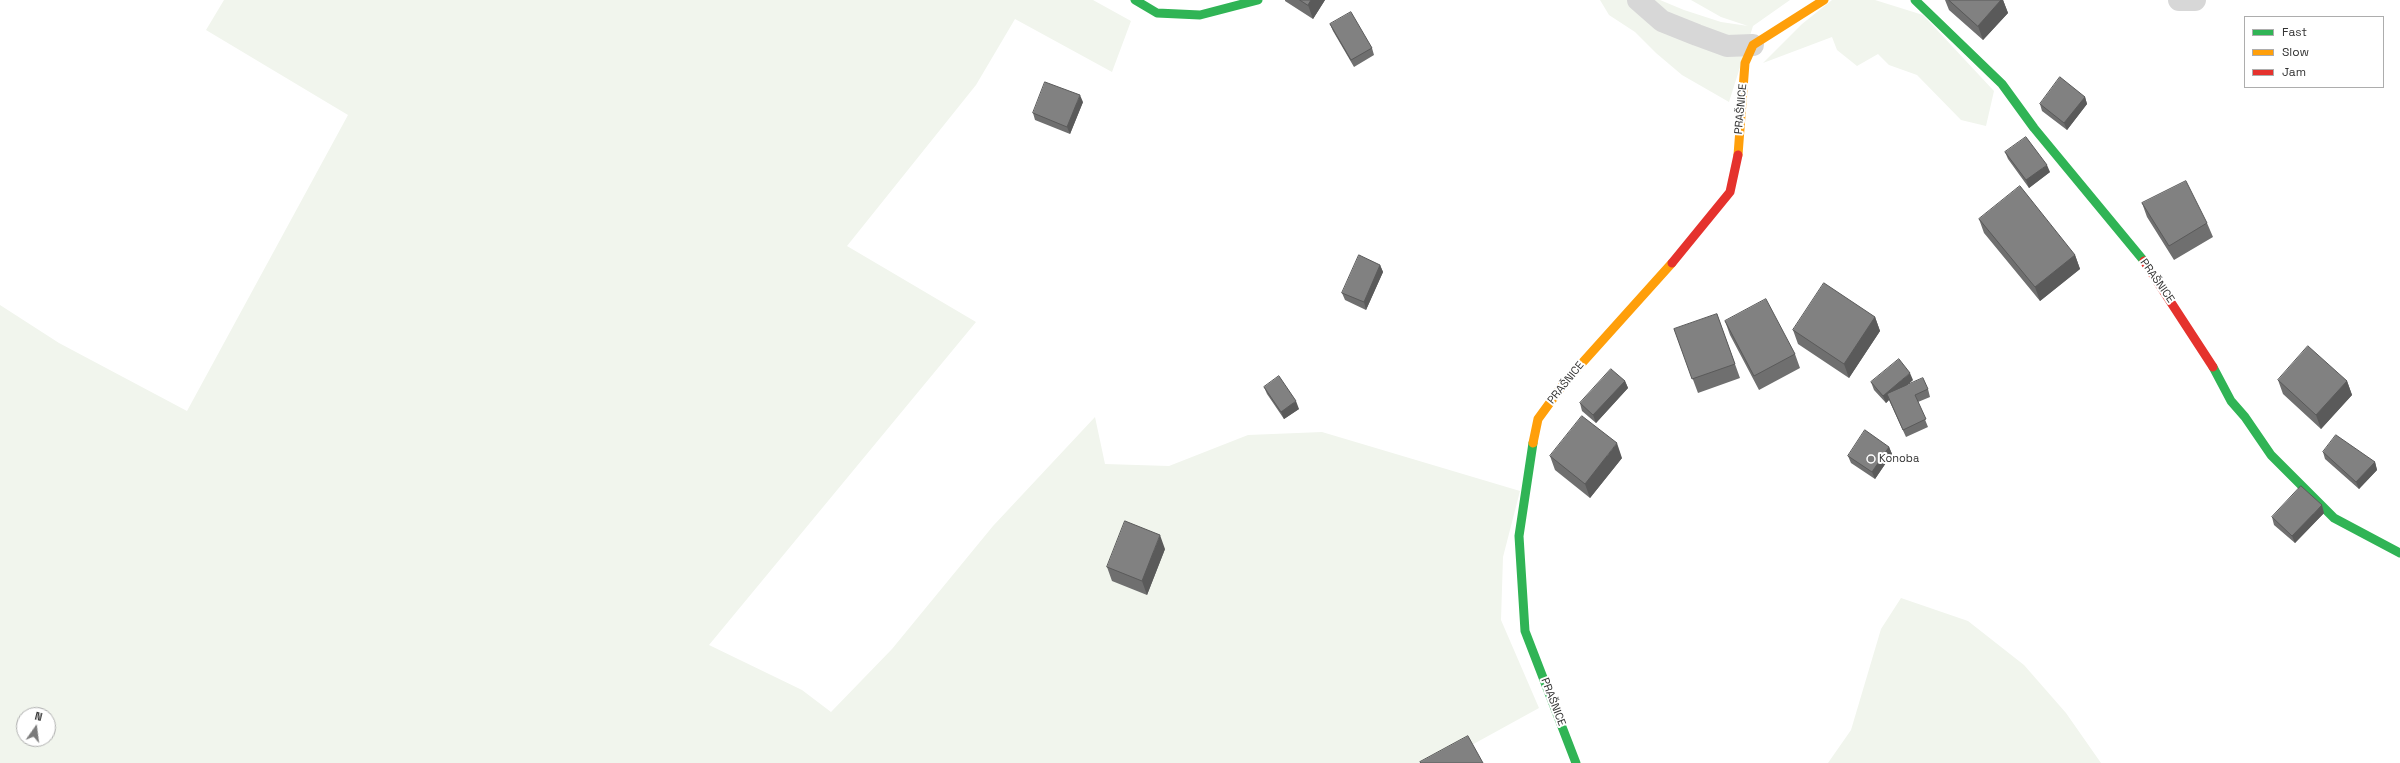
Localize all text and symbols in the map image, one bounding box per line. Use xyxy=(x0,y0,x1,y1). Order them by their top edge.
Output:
legend xyxy=(2244,16,2384,88)
text: Fast xyxy=(2282,24,2307,40)
text: Slow xyxy=(2282,44,2309,60)
text: Jam xyxy=(2282,64,2306,80)
street label: PRAŠNICE xyxy=(1732,83,1750,135)
street label: PRAŠNICE xyxy=(2137,257,2177,305)
street label: PRAŠNICE xyxy=(1545,359,1587,407)
place label: Konoba xyxy=(1879,452,1919,466)
marker: Konoba xyxy=(1866,454,1876,464)
street label: PRAŠNICE xyxy=(1538,676,1568,728)
north arrow xyxy=(16,707,56,747)
text: N xyxy=(33,709,44,724)

